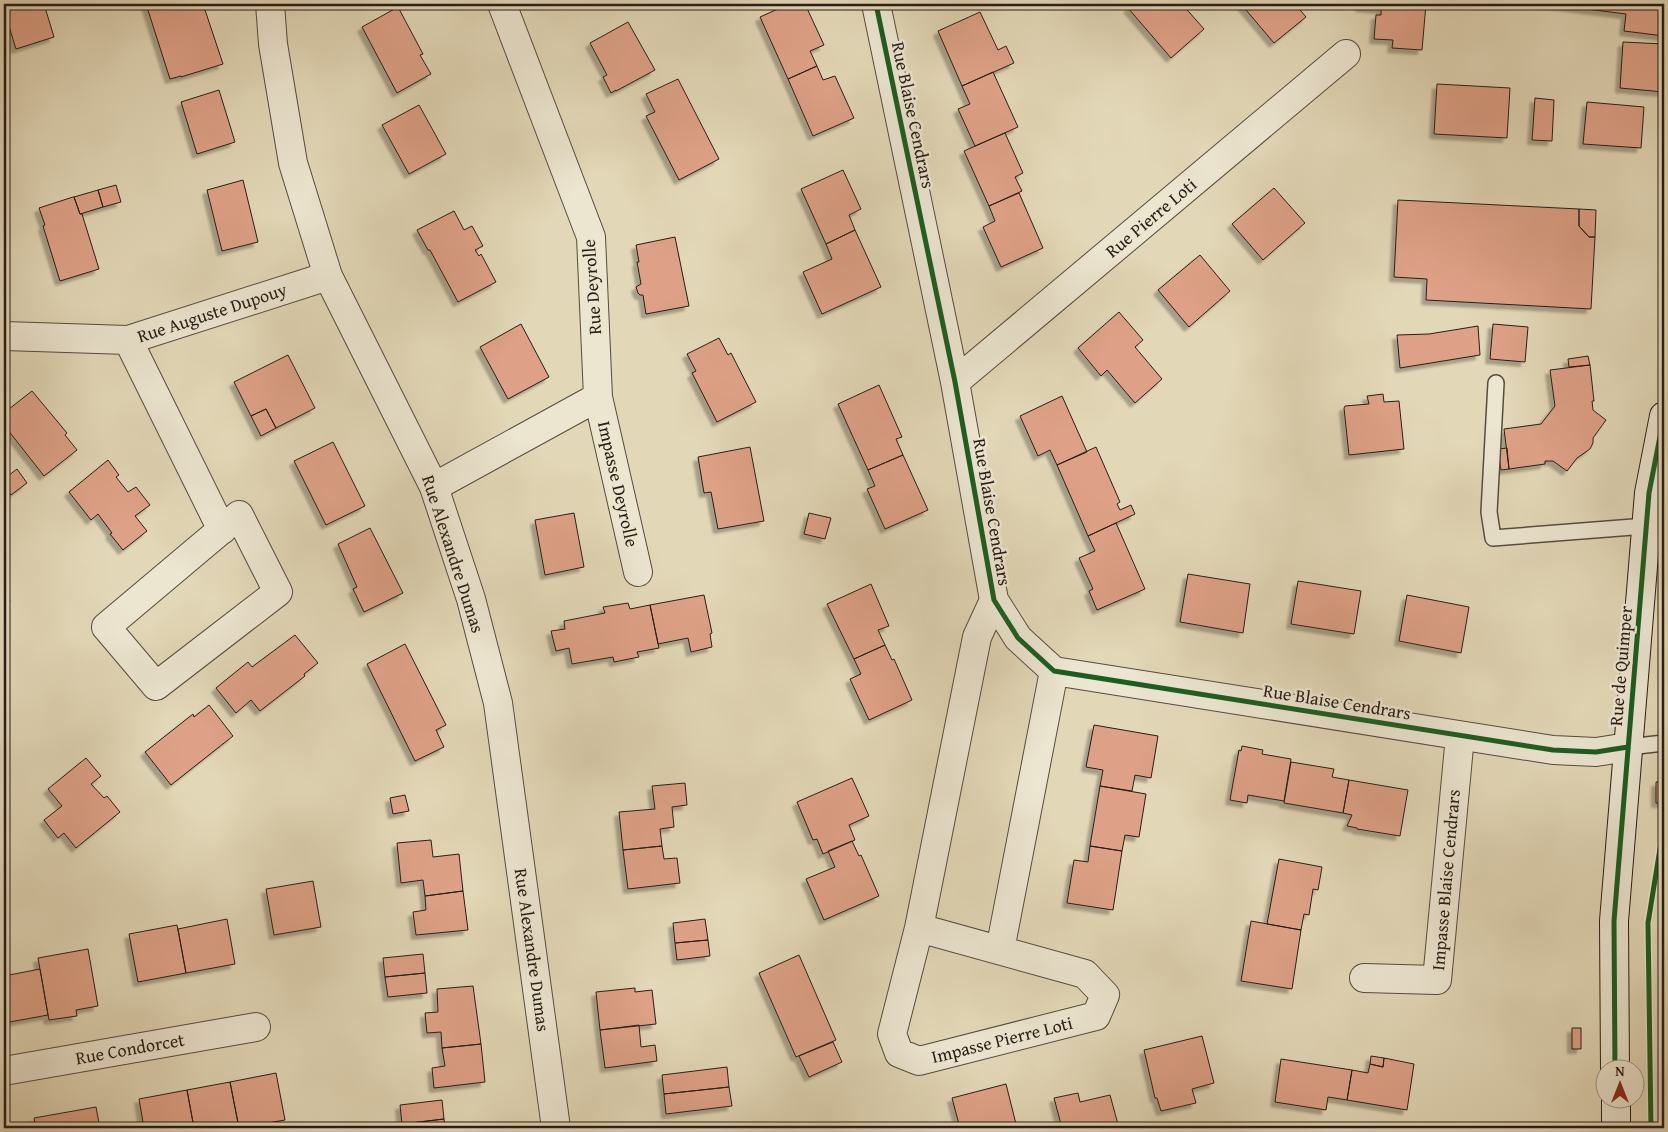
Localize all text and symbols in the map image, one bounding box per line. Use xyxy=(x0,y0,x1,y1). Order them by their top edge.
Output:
street label: Rue Blaise Cendrars xyxy=(885,39,942,191)
street label: Rue Pierre Loti xyxy=(1099,171,1202,264)
street label: Rue Deyrolle xyxy=(575,238,608,336)
street label: Rue Auguste Dupouy xyxy=(133,276,290,349)
street label: Impasse Deyrolle xyxy=(591,418,646,549)
street label: Rue Blaise Cendrars xyxy=(966,436,1019,588)
street label: Rue Alexandre Dumas xyxy=(415,471,492,636)
street label: Rue de Quimper xyxy=(1602,604,1639,727)
street label: Rue Blaise Cendrars xyxy=(1261,677,1413,727)
street label: Impasse Blaise Cendrars xyxy=(1424,788,1467,972)
street label: Rue Alexandre Dumas xyxy=(508,867,557,1033)
street label: Impasse Pierre Loti xyxy=(928,1009,1075,1070)
street label: Rue Condorcet xyxy=(73,1026,187,1071)
north arrow xyxy=(1596,1060,1646,1110)
text: N xyxy=(1615,1061,1625,1081)

